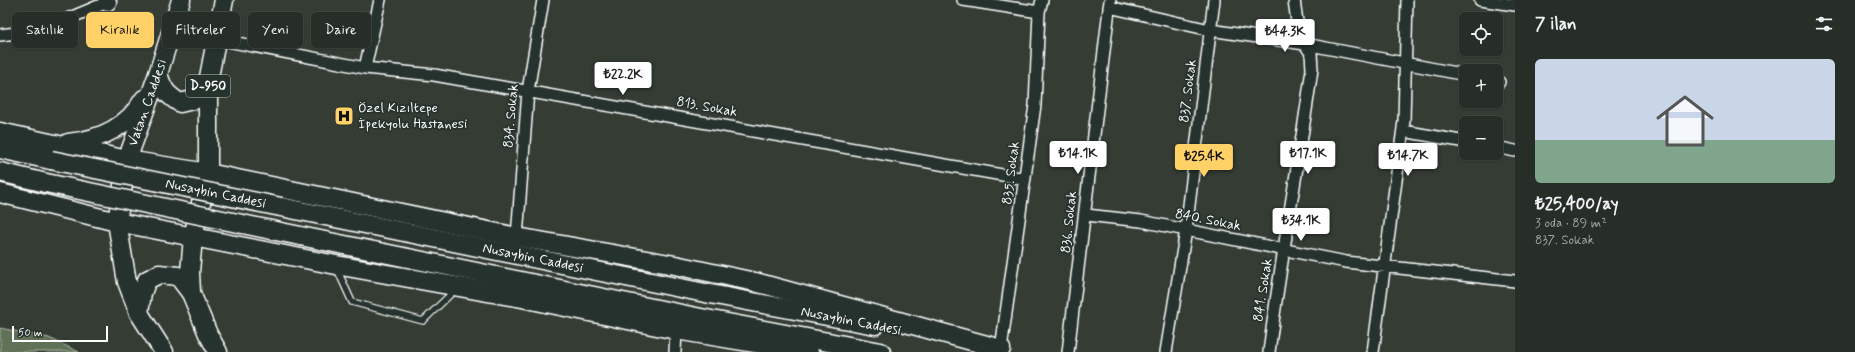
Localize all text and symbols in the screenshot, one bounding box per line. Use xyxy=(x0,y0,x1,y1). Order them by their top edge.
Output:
chip: Satılık xyxy=(12,12,78,48)
chip: Kiralık xyxy=(86,12,154,48)
chip: Filtreler xyxy=(162,12,240,48)
chip: Yeni xyxy=(248,12,303,48)
chip: Daire xyxy=(311,12,371,48)
map controls xyxy=(1459,12,1503,160)
button: locate xyxy=(1459,12,1503,56)
text: 7 ilan xyxy=(1535,13,1577,35)
icon: filters xyxy=(1813,13,1835,35)
pin: ₺44.3K xyxy=(1252,19,1318,53)
text: ₺44.3K xyxy=(1265,23,1305,40)
street label: Vatan Caddesi xyxy=(124,57,171,149)
street label: 837. Sokak xyxy=(1175,58,1201,124)
pin: ₺22.2K xyxy=(590,62,656,96)
button: + xyxy=(1459,64,1503,108)
text: ₺22.2K xyxy=(604,66,642,83)
road number: D-950 xyxy=(186,75,230,97)
street label: 834. Sokak xyxy=(499,83,523,149)
icon: home xyxy=(1649,85,1721,157)
street label: 813. Sokak xyxy=(675,93,739,121)
place label: Özel Kızıltepe İpekyolu Hastanesi xyxy=(358,99,467,133)
hospital icon: Özel Kızıltepe İpekyolu Hastanesi xyxy=(333,105,355,127)
button: − xyxy=(1459,116,1503,160)
street label: 835. Sokak xyxy=(998,140,1024,206)
pin: ₺14.1K xyxy=(1045,141,1111,175)
pin: ₺17.1K xyxy=(1275,141,1341,175)
pin: ₺14.7K xyxy=(1375,143,1441,177)
pin: ₺25.4K xyxy=(1171,144,1237,178)
text: ₺14.1K xyxy=(1059,145,1097,162)
text: ₺17.1K xyxy=(1289,145,1327,162)
text: ₺14.7K xyxy=(1388,147,1428,164)
text: ₺25.4K xyxy=(1184,148,1224,165)
street label: Nusaybin Caddesi xyxy=(164,175,267,213)
street label: 836. Sokak xyxy=(1057,190,1081,254)
text: ₺25,400/ay xyxy=(1535,193,1619,215)
street label: 840. Sokak xyxy=(1173,205,1243,235)
pin: ₺34.1K xyxy=(1268,208,1334,242)
text: ₺34.1K xyxy=(1282,212,1320,229)
text: 3 oda · 89 m² xyxy=(1535,215,1607,232)
text: 837. Sokak xyxy=(1535,232,1594,249)
street label: Nusaybin Caddesi xyxy=(481,239,585,277)
street label: 841. Sokak xyxy=(1249,257,1277,323)
street label: Nusaybin Caddesi xyxy=(799,302,903,340)
scale bar xyxy=(12,324,108,343)
text: 50 m xyxy=(18,326,43,340)

